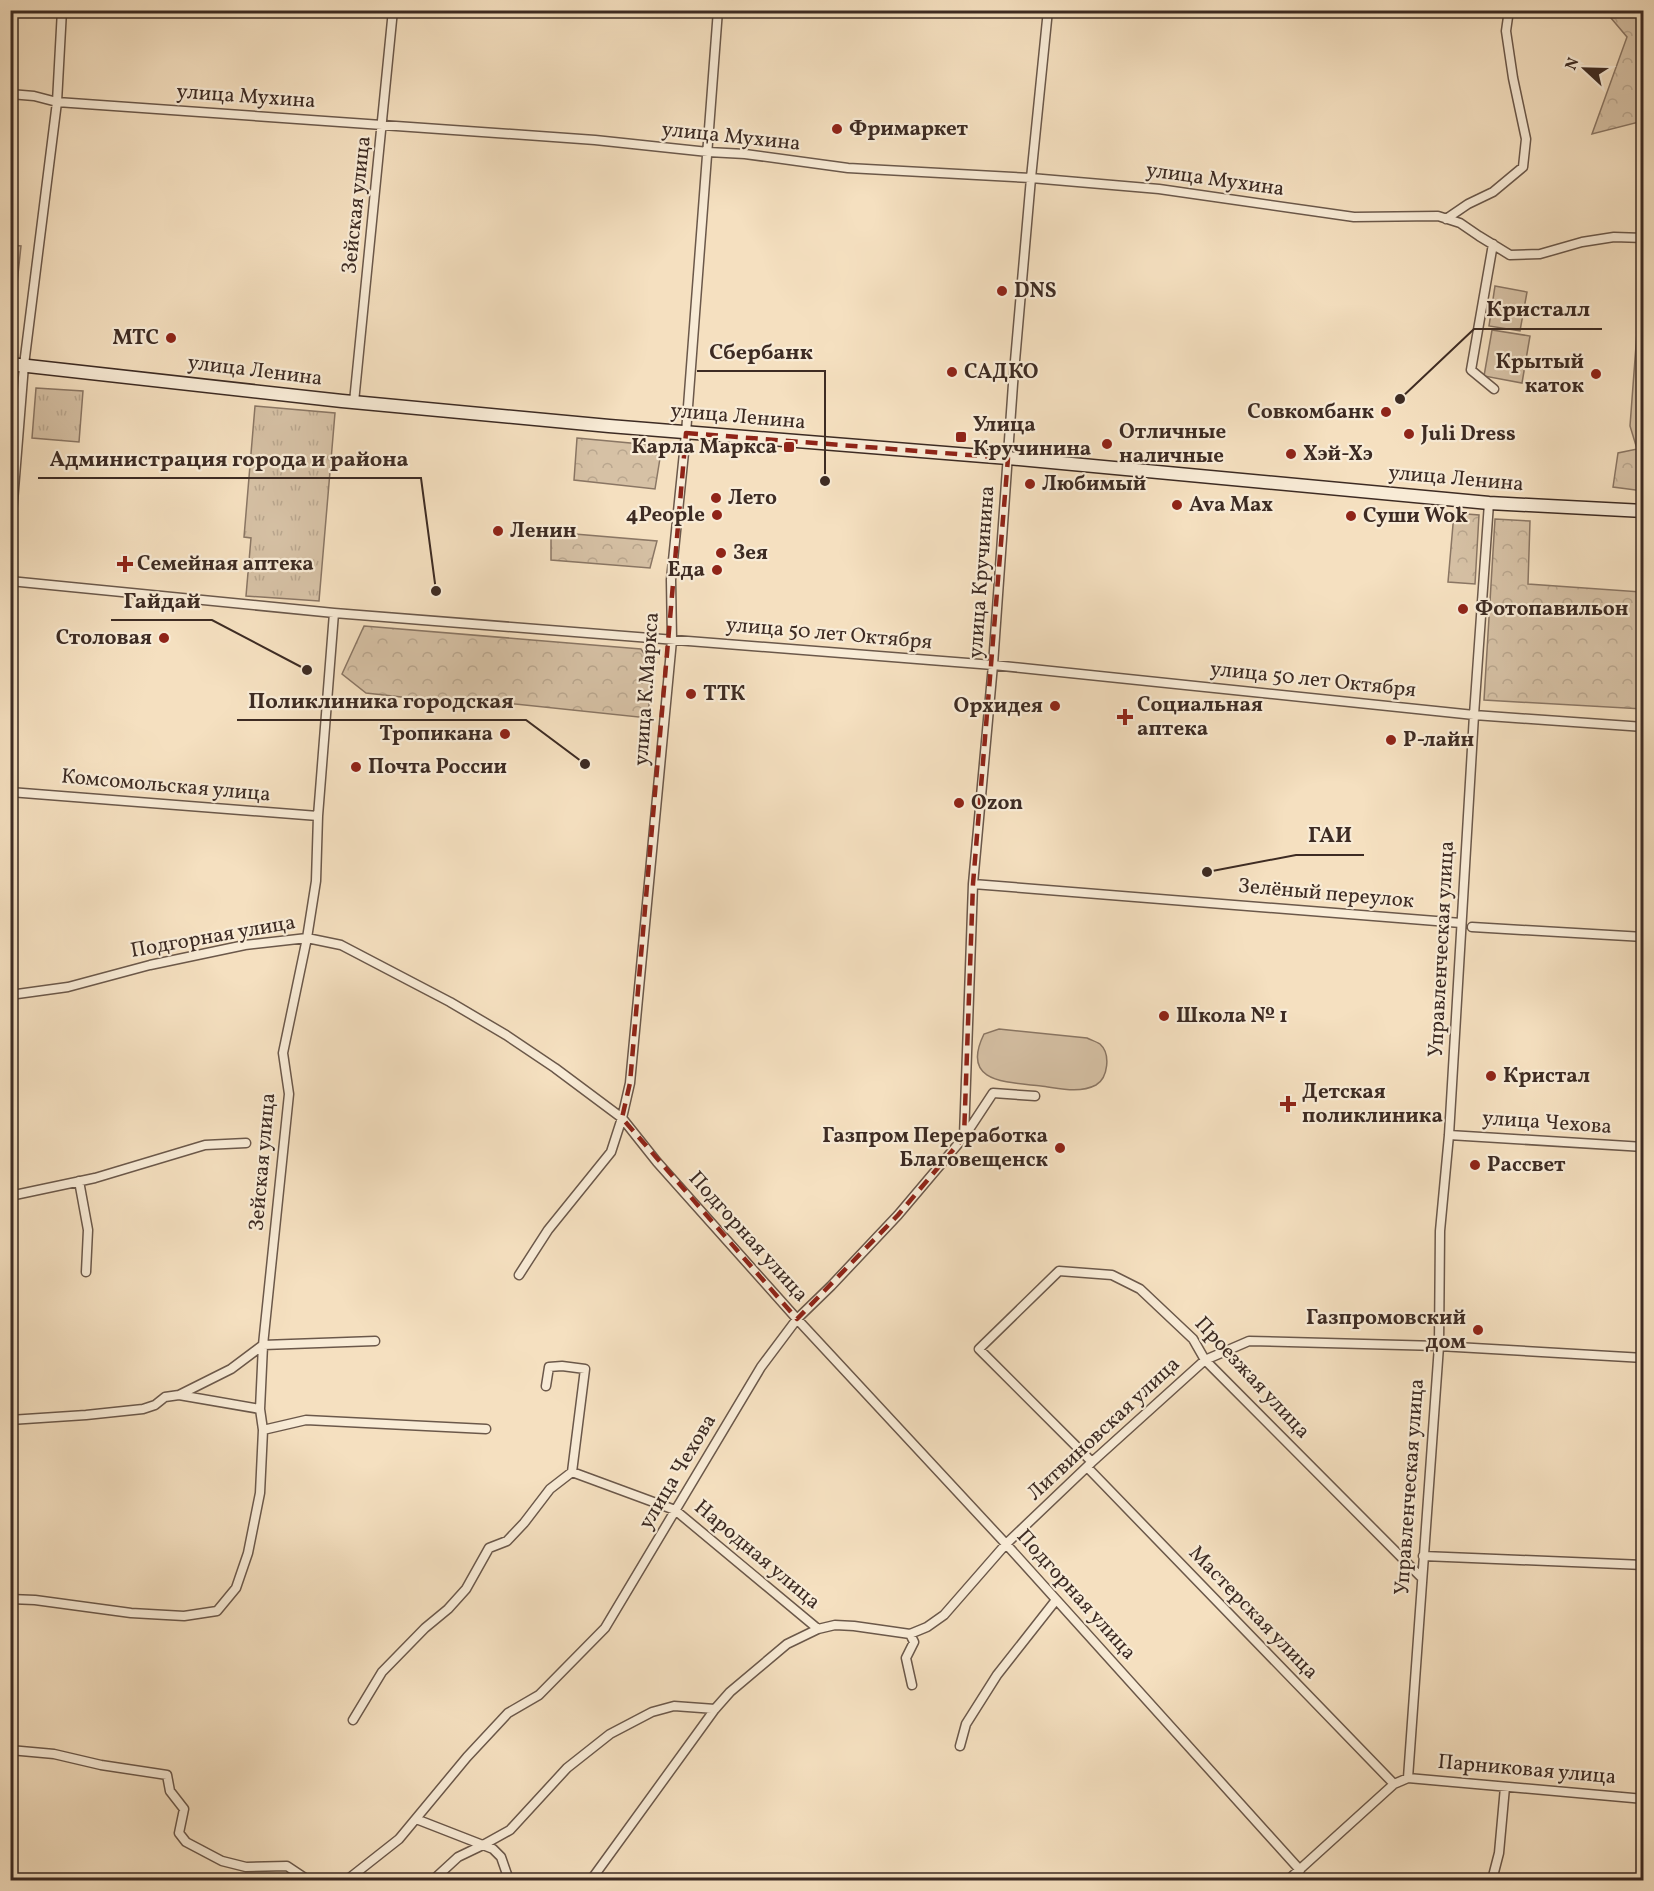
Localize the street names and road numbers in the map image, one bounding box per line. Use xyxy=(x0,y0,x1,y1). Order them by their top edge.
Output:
street label: улица Мухина xyxy=(175,78,317,116)
street label: улица Мухина xyxy=(660,115,802,159)
street label: Зейская улица xyxy=(335,134,379,276)
street label: улица Мухина xyxy=(1144,156,1286,204)
street label: улица Ленина xyxy=(186,348,324,394)
street label: улица Ленина xyxy=(669,397,807,437)
street label: улица Ленина xyxy=(1387,459,1525,499)
street label: улица Кручинина xyxy=(961,485,1003,659)
street label: улица К.Маркса xyxy=(627,611,667,767)
street label: улица 50 лет Октября xyxy=(725,611,933,657)
street label: улица 50 лет Октября xyxy=(1208,655,1418,705)
street label: Комсомольская улица xyxy=(60,762,272,810)
street label: Управленческая улица xyxy=(1422,840,1462,1058)
street label: Зелёный переулок xyxy=(1237,872,1415,916)
street label: Подгорная улица xyxy=(128,908,298,966)
street label: Зейская улица xyxy=(243,1092,283,1232)
street label: улица Чехова xyxy=(1481,1104,1613,1142)
street label: Подгорная улица xyxy=(681,1165,815,1309)
street label: Проезжая улица xyxy=(1188,1310,1316,1446)
street label: Литвиновская улица xyxy=(1021,1350,1187,1508)
street label: Управленческая улица xyxy=(1388,1378,1432,1596)
street label: улица Чехова xyxy=(632,1409,724,1535)
street label: Народная улица xyxy=(688,1493,826,1617)
street label: Подгорная улица xyxy=(1009,1523,1143,1667)
street label: Мастерская улица xyxy=(1181,1540,1325,1686)
street label: Парниковая улица xyxy=(1436,1748,1618,1792)

